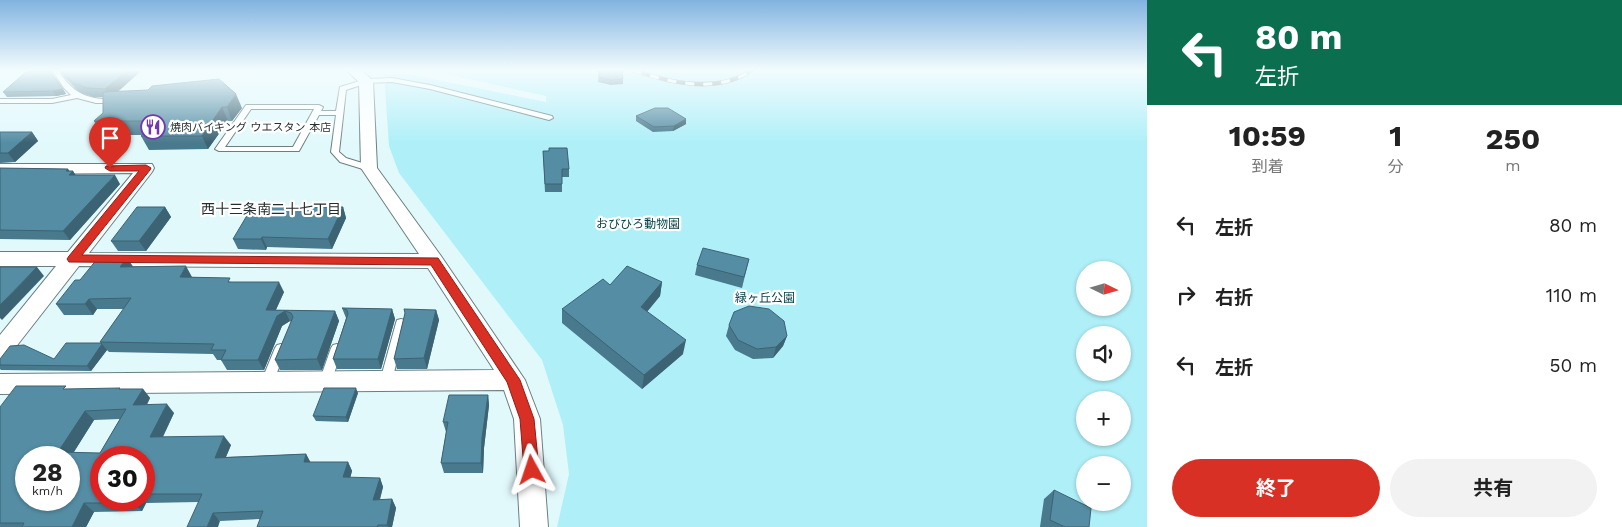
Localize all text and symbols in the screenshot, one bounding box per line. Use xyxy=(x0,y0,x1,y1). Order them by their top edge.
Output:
text: 80 m xyxy=(1255,16,1342,58)
icon: left xyxy=(1172,20,1237,85)
text: 左折 xyxy=(1255,64,1299,89)
restaurant icon: 焼肉バイキング ウエスタン 本店 xyxy=(140,114,166,140)
pin xyxy=(89,117,131,168)
text: 10:59 xyxy=(1229,118,1306,153)
text: 1 xyxy=(1389,118,1402,153)
place label: 焼肉バイキング ウエスタン 本店 xyxy=(170,121,331,134)
text: 250 xyxy=(1486,121,1540,156)
icon: arrive xyxy=(96,124,124,152)
text: m xyxy=(1505,156,1521,175)
text: 到着 xyxy=(1251,157,1283,176)
text: 分 xyxy=(1388,157,1404,176)
district label: 西十三条南二十七丁目 xyxy=(201,201,341,217)
icon: left xyxy=(1172,211,1200,239)
text: 80 m xyxy=(1549,214,1597,237)
text: 左折 xyxy=(1215,216,1253,239)
park label: おびひろ動物園 xyxy=(596,217,680,231)
north arrow xyxy=(1076,261,1131,316)
map controls xyxy=(1076,261,1131,511)
icon: right xyxy=(1172,281,1200,309)
text: 110 m xyxy=(1546,284,1597,307)
text: 右折 xyxy=(1215,286,1253,309)
park label: 緑ヶ丘公園 xyxy=(735,291,795,305)
button: sound xyxy=(1076,326,1131,381)
icon: left xyxy=(1172,351,1200,379)
text: 50 m xyxy=(1550,354,1597,377)
text: 左折 xyxy=(1215,356,1253,379)
button: + xyxy=(1076,391,1131,446)
position arrow xyxy=(505,443,557,495)
speed limit sign: 30 xyxy=(90,446,155,511)
button: − xyxy=(1076,456,1131,511)
text: 28 xyxy=(32,458,63,487)
button: 終了 xyxy=(1172,459,1380,517)
button: 共有 xyxy=(1390,459,1597,517)
text: km/h xyxy=(32,484,63,498)

